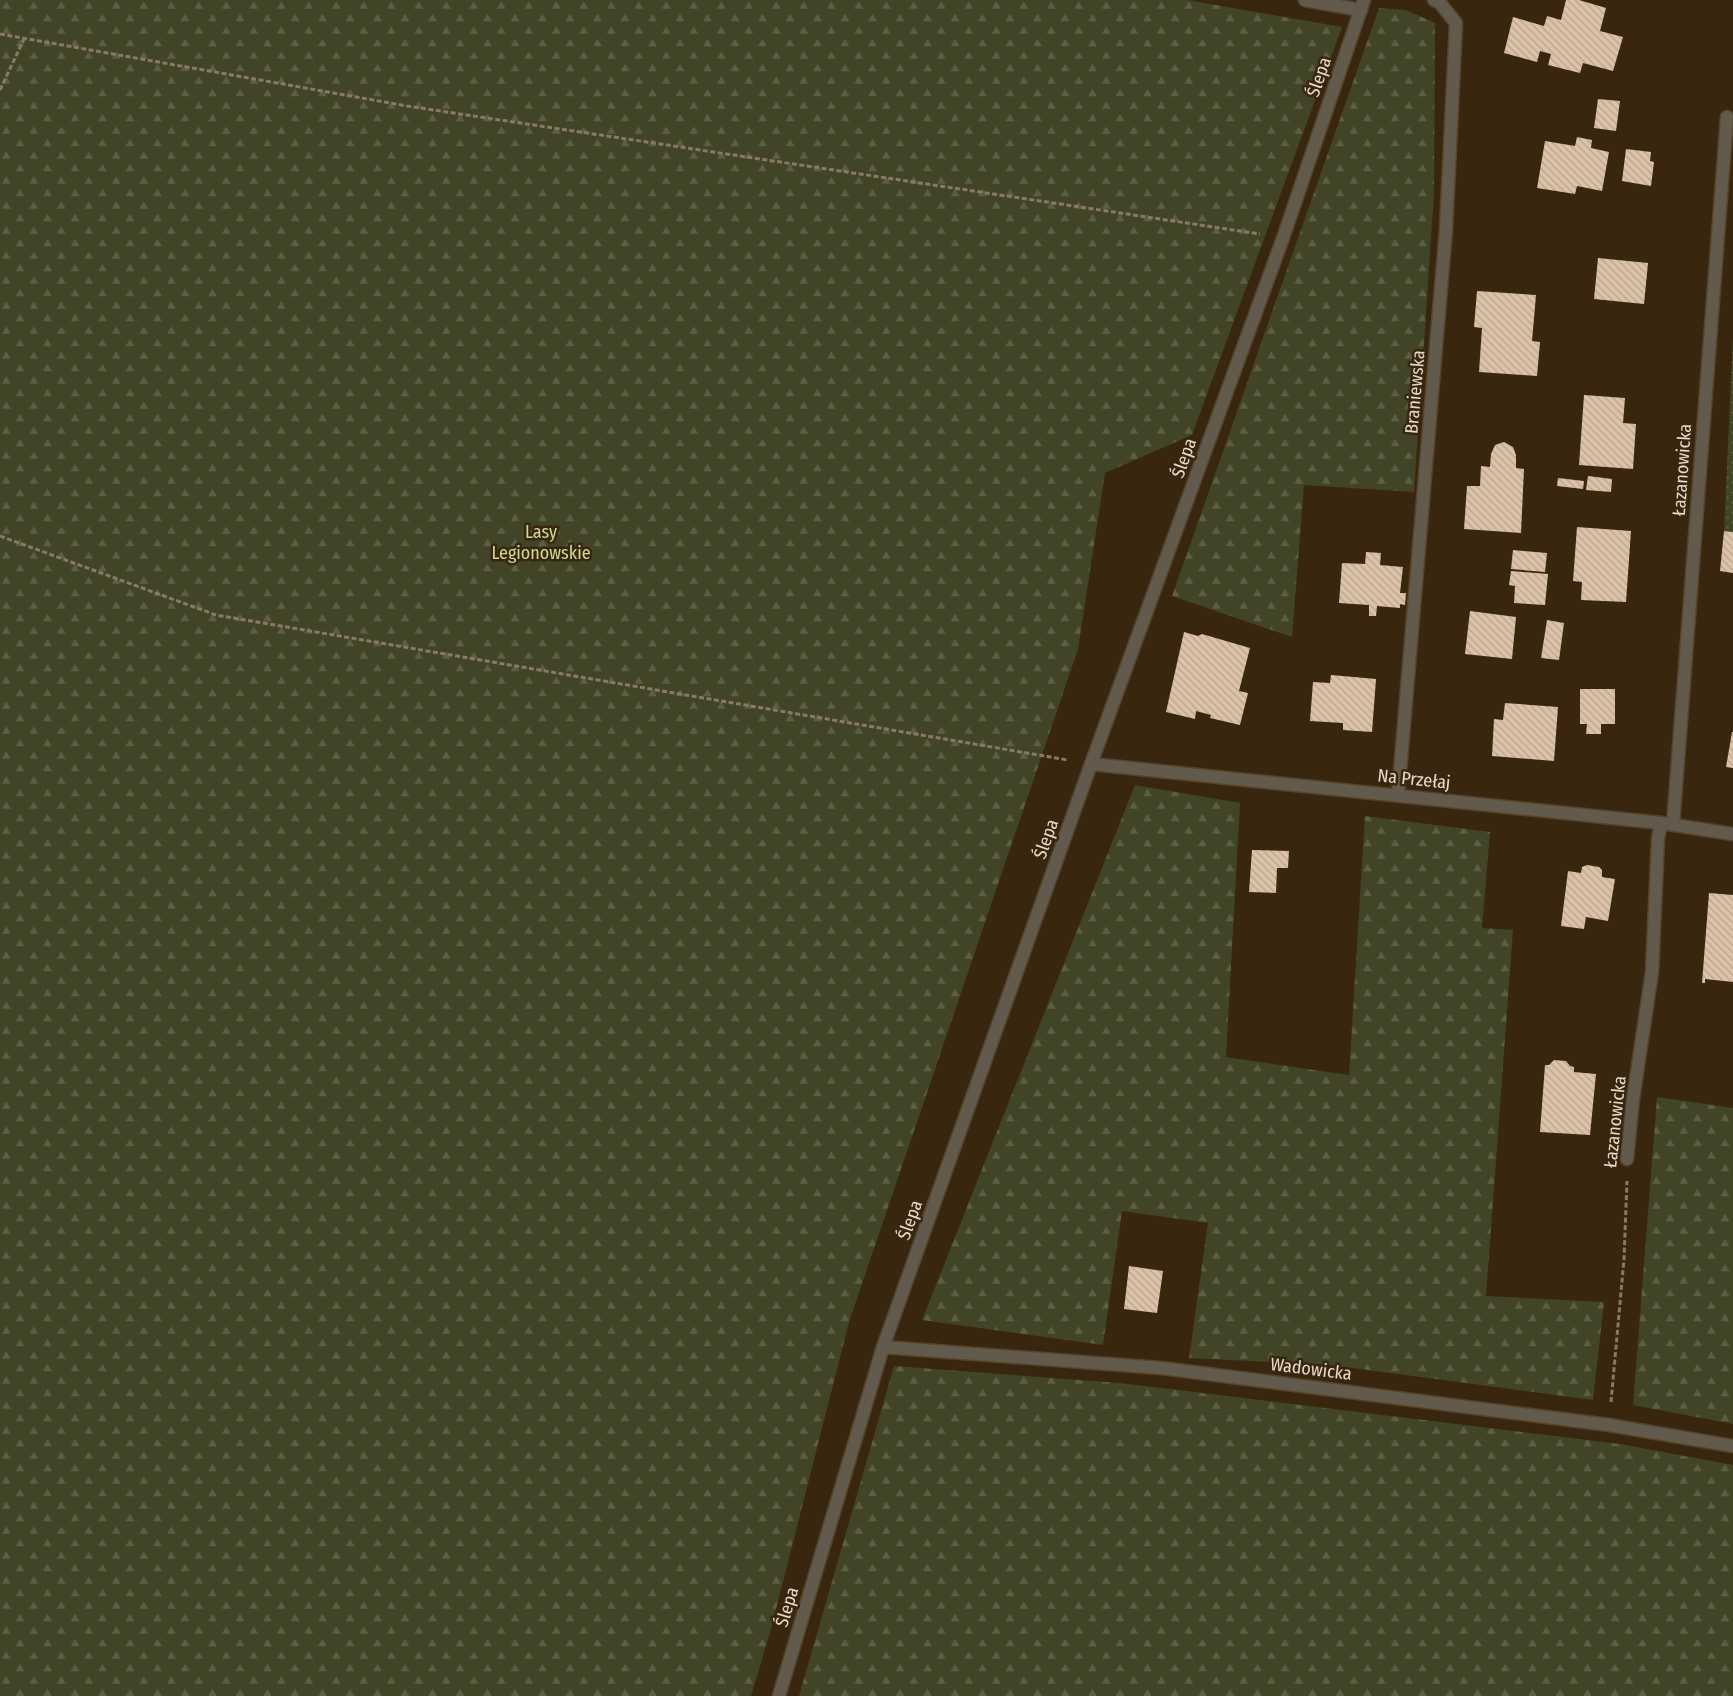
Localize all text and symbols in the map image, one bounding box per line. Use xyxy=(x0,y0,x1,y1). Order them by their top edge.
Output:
street label: Ślepa xyxy=(1302,54,1336,100)
street label: Braniewska xyxy=(1400,349,1430,435)
street label: Łazanowicka xyxy=(1668,423,1696,517)
street label: Ślepa xyxy=(1167,435,1201,481)
park label: Lasy Legionowskie xyxy=(491,521,591,564)
street label: Na Przełaj xyxy=(1376,764,1452,794)
street label: Ślepa xyxy=(1029,816,1063,862)
street label: Łazanowicka xyxy=(1599,1075,1631,1169)
street label: Ślepa xyxy=(893,1197,927,1243)
street label: Wadowicka xyxy=(1269,1353,1353,1385)
street label: Ślepa xyxy=(771,1584,804,1630)

